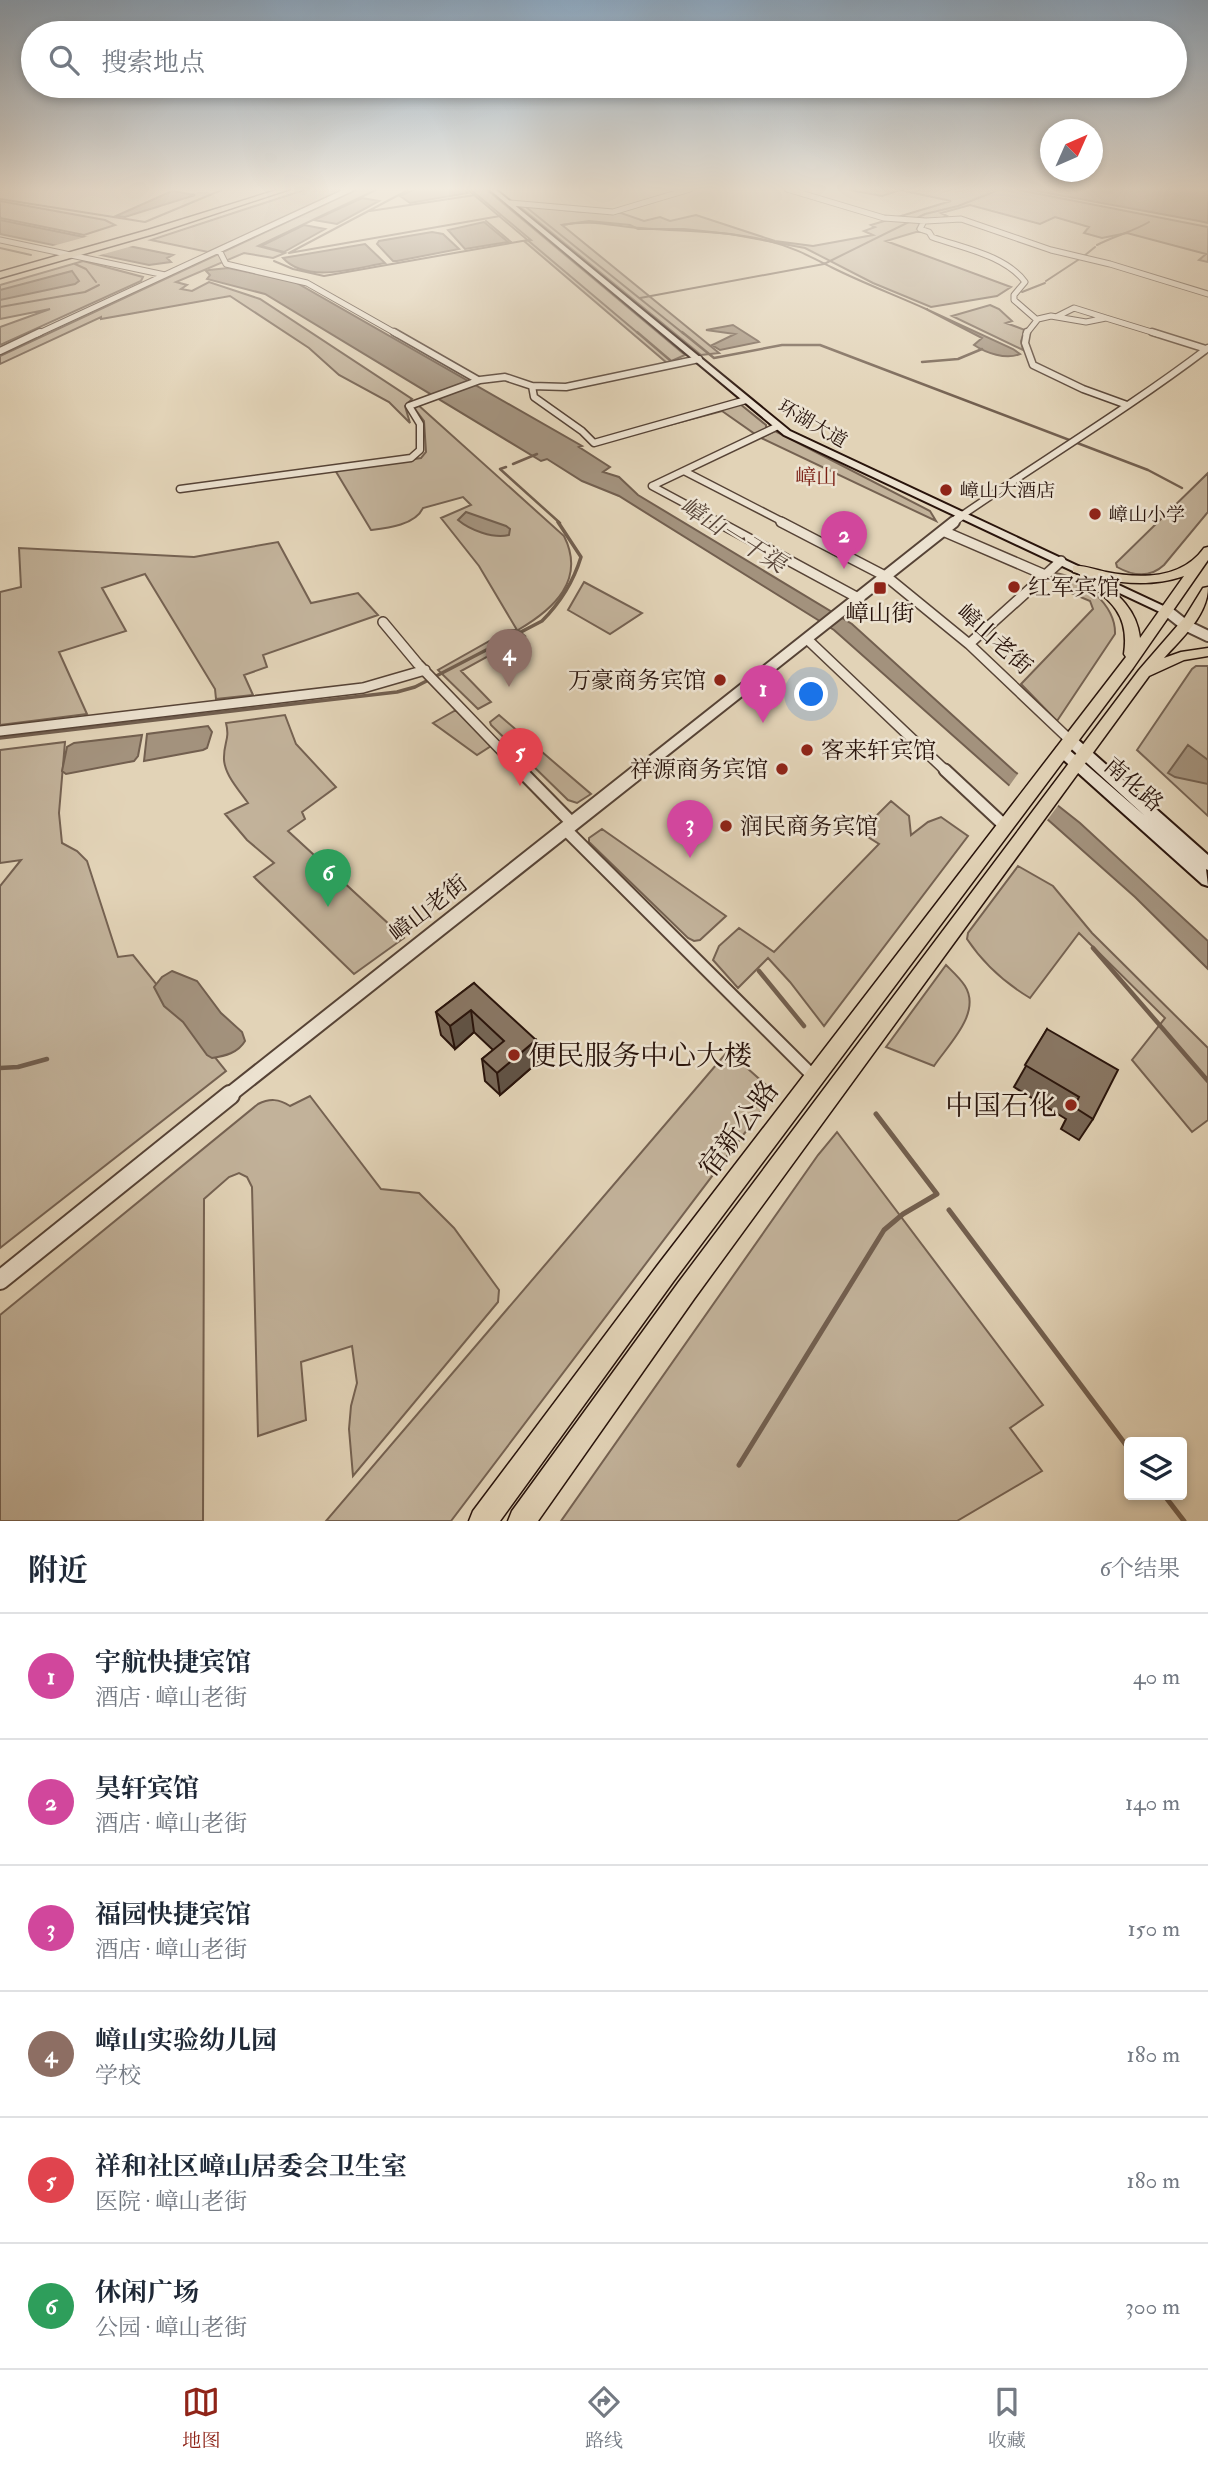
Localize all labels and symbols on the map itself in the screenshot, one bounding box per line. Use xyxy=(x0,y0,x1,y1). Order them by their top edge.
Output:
north arrow xyxy=(1040,119,1103,182)
street label: 环湖大道 xyxy=(774,394,851,453)
district label: 嶂山 xyxy=(795,464,837,491)
place label: 嶂山大酒店 xyxy=(960,479,1055,503)
marker: 嶂山大酒店 xyxy=(938,482,954,498)
water label: 嶂山一干渠 xyxy=(674,490,794,582)
place label: 嶂山小学 xyxy=(1109,503,1185,527)
marker: 嶂山小学 xyxy=(1087,506,1103,522)
pin: 2 xyxy=(821,511,867,569)
place label: 红军宾馆 xyxy=(1028,573,1120,602)
marker: 红军宾馆 xyxy=(1006,579,1022,595)
marker: 嶂山街 xyxy=(872,580,888,596)
street label: 嶂山老街 xyxy=(951,598,1039,681)
place label: 嶂山街 xyxy=(846,599,915,628)
pin: 4 xyxy=(486,629,532,687)
pin: 1 xyxy=(740,665,786,723)
place label: 万豪商务宾馆 xyxy=(568,666,706,695)
marker: 万豪商务宾馆 xyxy=(712,672,728,688)
your location xyxy=(794,677,828,711)
pin: 5 xyxy=(497,728,543,786)
place label: 客来轩宾馆 xyxy=(821,736,936,765)
marker: 客来轩宾馆 xyxy=(799,742,815,758)
street label: 南化路 xyxy=(1098,751,1169,818)
place label: 祥源商务宾馆 xyxy=(630,755,768,784)
marker: 祥源商务宾馆 xyxy=(774,761,790,777)
pin: 3 xyxy=(667,800,713,858)
place label: 润民商务宾馆 xyxy=(740,812,878,841)
marker: 润民商务宾馆 xyxy=(718,818,734,834)
pin: 6 xyxy=(305,849,351,907)
street label: 嶂山老街 xyxy=(383,869,473,948)
place label: 便民服务中心大楼 xyxy=(528,1039,752,1074)
marker: 便民服务中心大楼 xyxy=(506,1047,522,1063)
street label: 宿新公路 xyxy=(692,1074,787,1184)
place label: 中国石化 xyxy=(945,1089,1057,1124)
marker: 中国石化 xyxy=(1063,1097,1079,1113)

